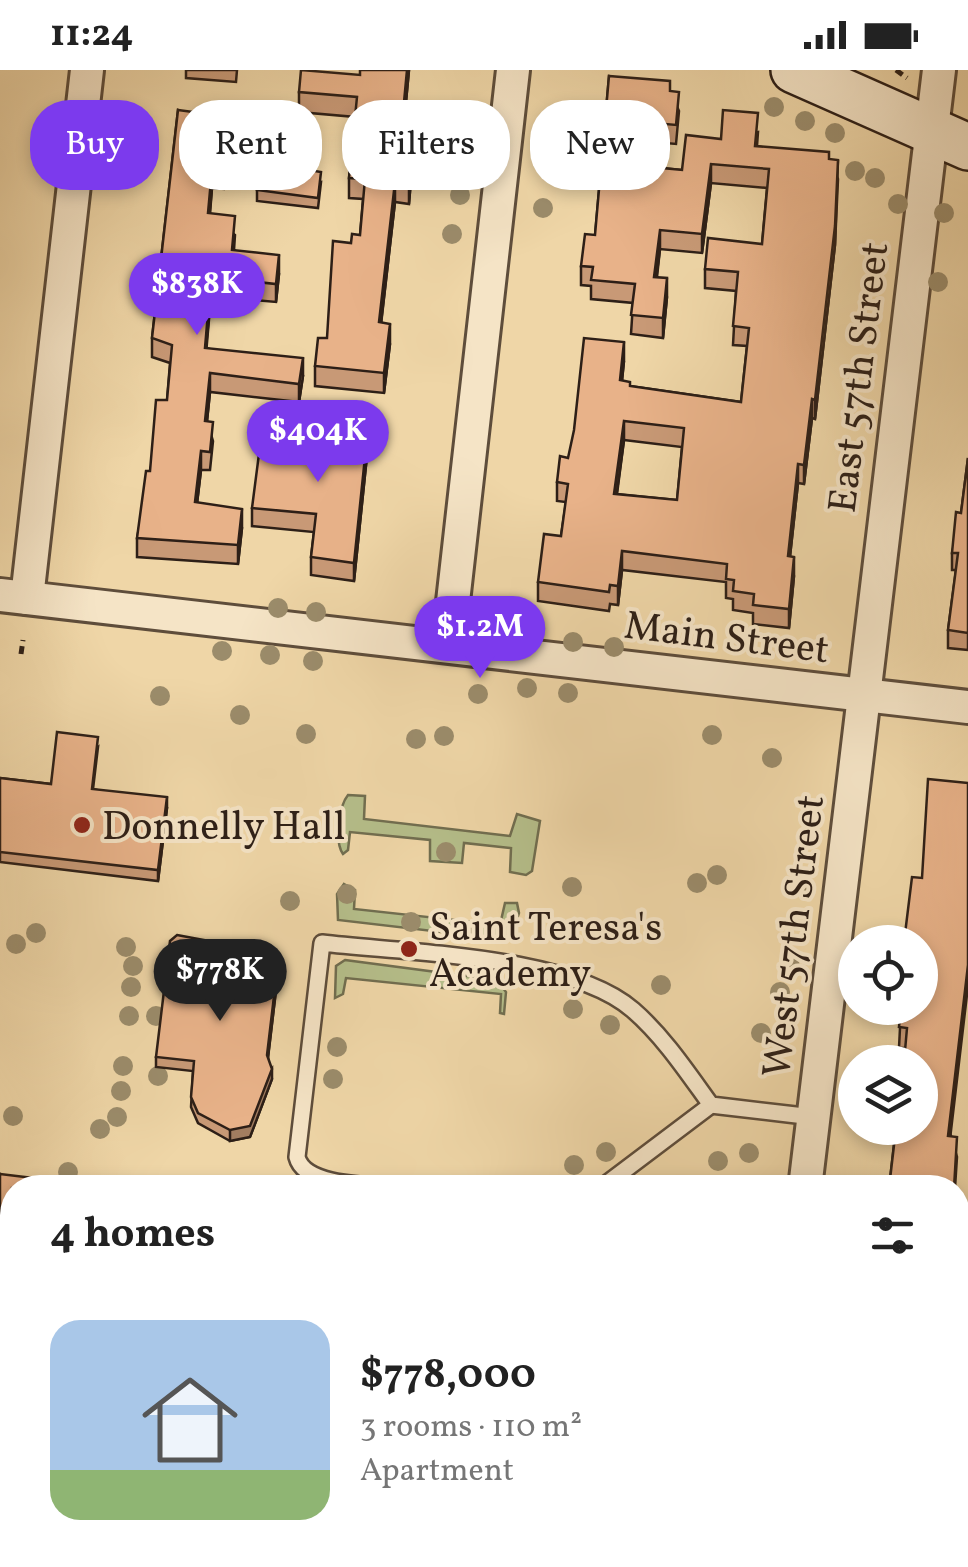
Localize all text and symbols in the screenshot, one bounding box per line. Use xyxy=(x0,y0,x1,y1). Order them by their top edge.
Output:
text: 11:24 xyxy=(50,9,134,62)
chip: Buy xyxy=(30,100,159,190)
chip: Rent xyxy=(179,100,322,190)
chip: Filters xyxy=(342,100,510,190)
chip: New xyxy=(530,100,670,190)
street label: East 57th Street xyxy=(817,239,905,516)
pin: $838K xyxy=(127,253,267,338)
text: $838K xyxy=(151,263,243,307)
pin: $404K xyxy=(248,400,388,485)
text: $404K xyxy=(269,410,367,454)
pin: $1.2M xyxy=(410,596,550,681)
street label: Main Street xyxy=(621,600,832,680)
text: $1.2M xyxy=(436,606,524,650)
street label: West 57th Street xyxy=(751,792,841,1081)
place label: Donnelly Hall xyxy=(102,801,346,857)
marker: Donnelly Hall xyxy=(71,814,93,836)
place label: Saint Teresa's Academy xyxy=(429,902,662,1004)
map controls xyxy=(838,925,938,1145)
button: locate xyxy=(838,925,938,1025)
marker: Saint Teresa's Academy xyxy=(398,938,420,960)
pin: $778K xyxy=(150,939,290,1024)
text: $778K xyxy=(176,949,264,993)
button: layers xyxy=(838,1045,938,1145)
text: 4 homes xyxy=(50,1206,215,1265)
icon: filters xyxy=(865,1208,920,1263)
text: $778,000 xyxy=(360,1347,536,1406)
icon: home xyxy=(130,1360,250,1480)
text: 3 rooms · 110 m² xyxy=(360,1406,582,1450)
text: Apartment xyxy=(360,1450,514,1494)

